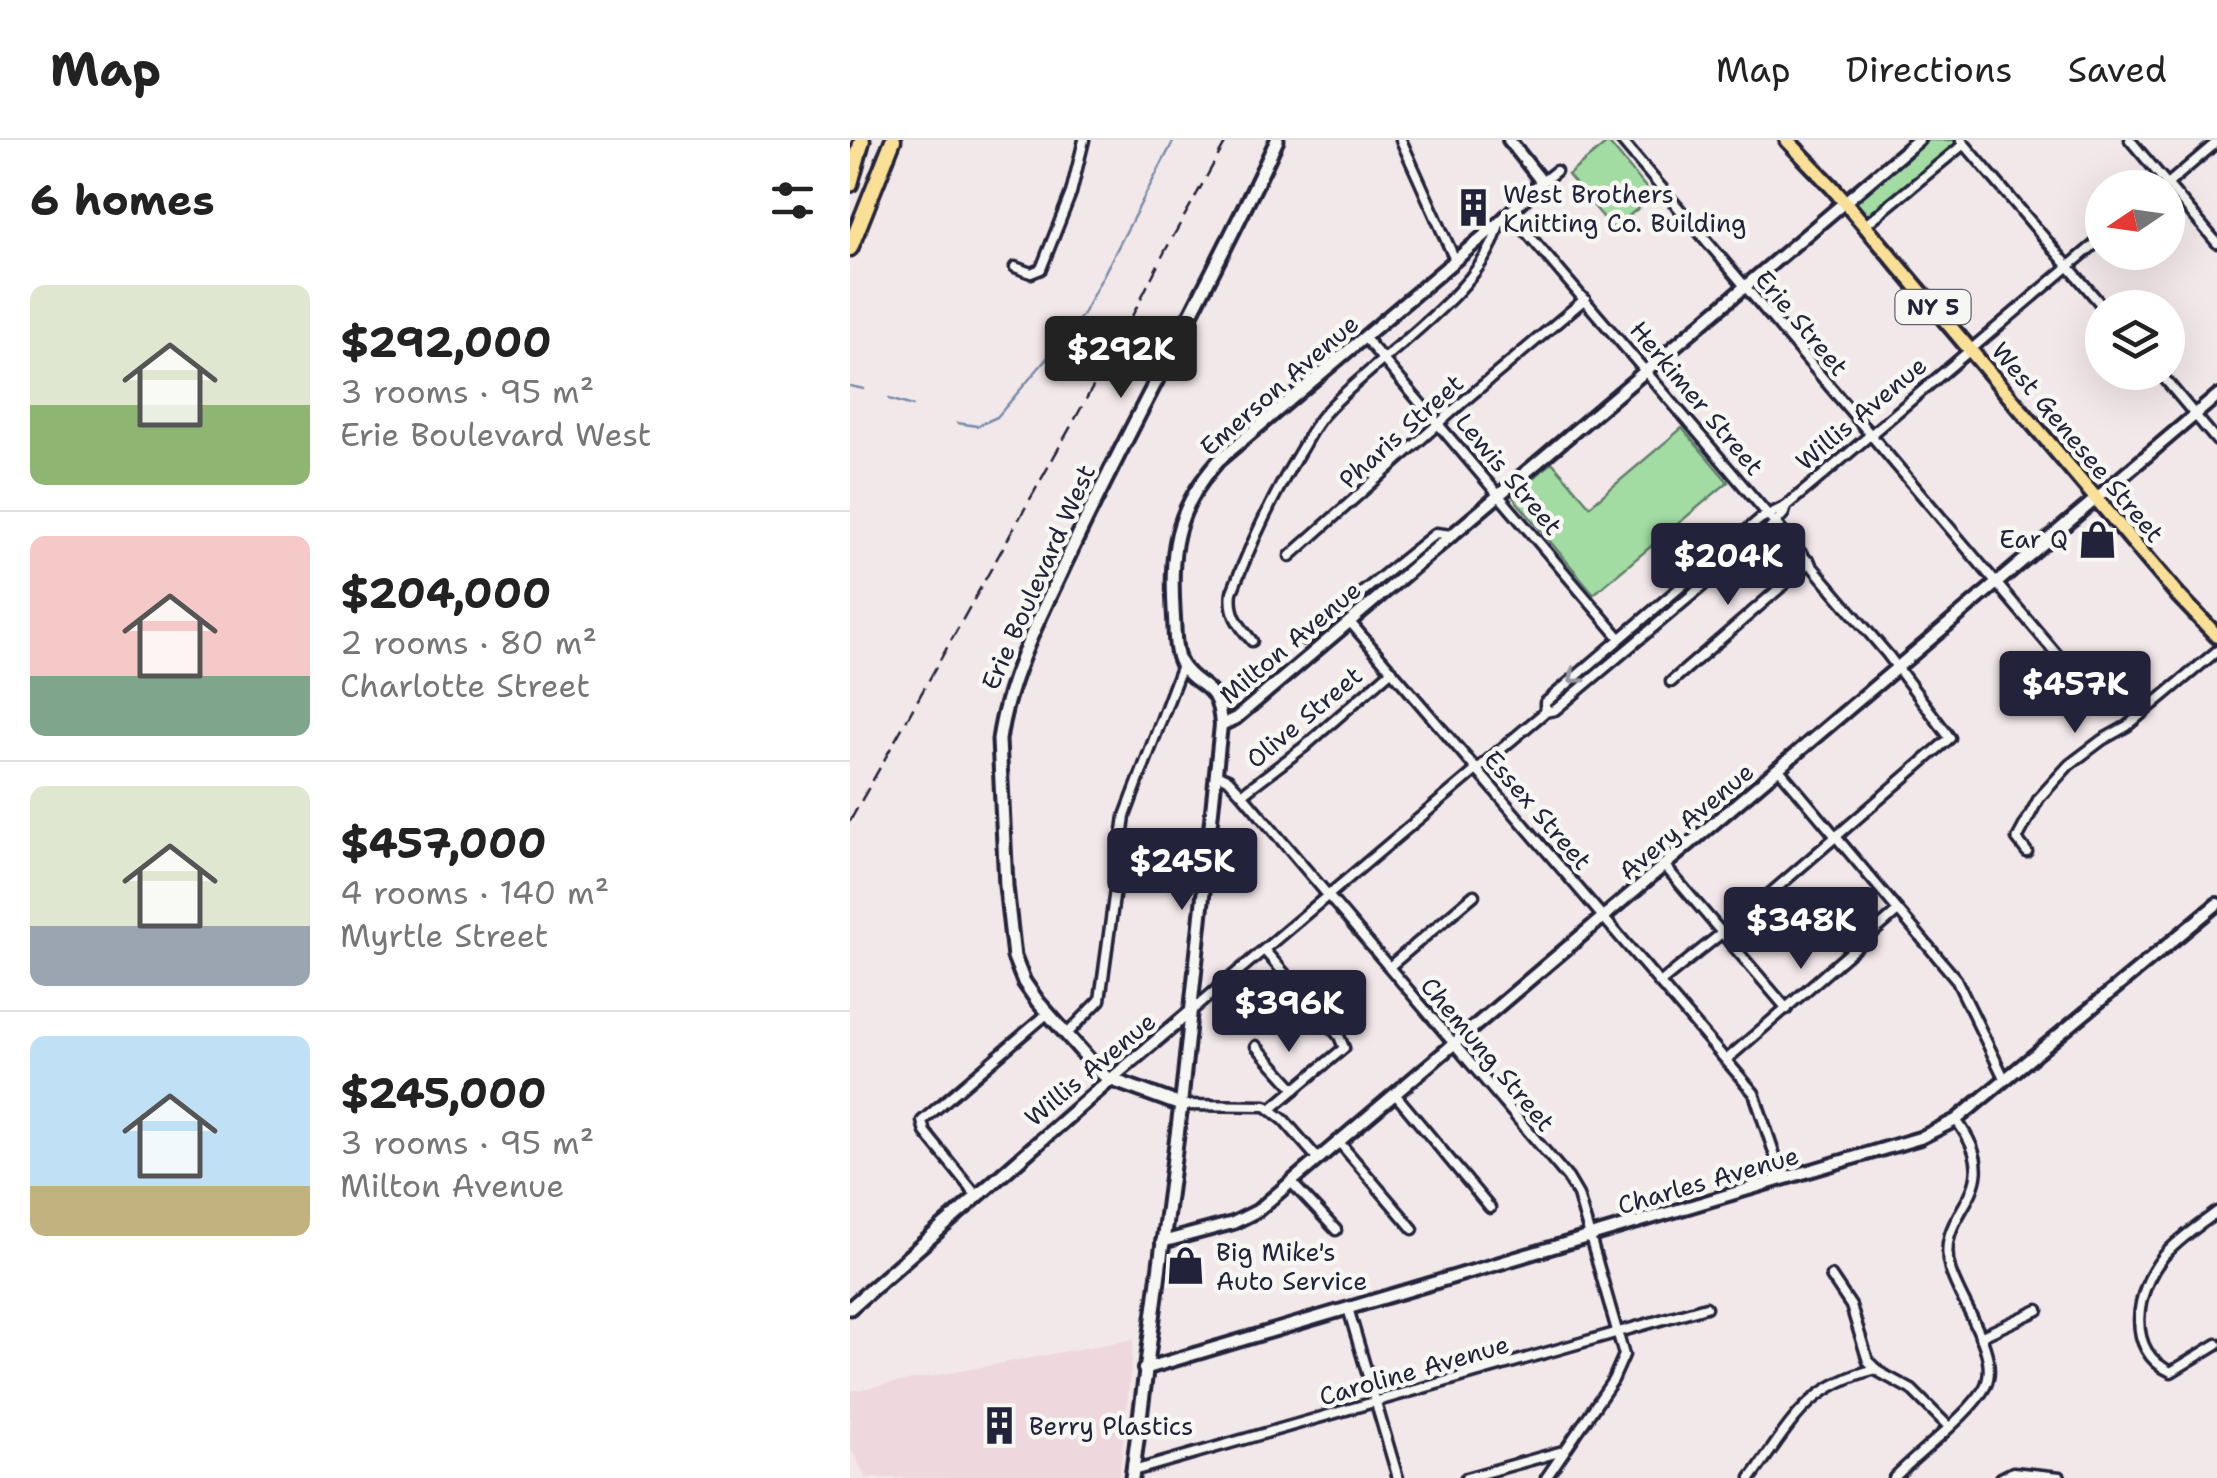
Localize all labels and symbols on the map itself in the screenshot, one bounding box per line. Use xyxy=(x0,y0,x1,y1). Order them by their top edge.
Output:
north arrow xyxy=(2085,170,2185,270)
place label: West Brothers Knitting Co. Building xyxy=(1503,177,1746,240)
building icon: West Brothers Knitting Co. Building xyxy=(1452,187,1494,229)
street label: Erie Street xyxy=(1748,263,1856,383)
road number: NY 5 xyxy=(1896,290,1970,324)
street label: Emerson Avenue xyxy=(1192,307,1366,463)
street label: Herkimer Street xyxy=(1622,314,1772,482)
pin: $292K xyxy=(1051,316,1191,401)
street label: West Genesee Street xyxy=(1984,335,2172,549)
street label: Willis Avenue xyxy=(1788,348,1934,478)
street label: Pharis Street xyxy=(1331,366,1471,496)
street label: Lewis Street xyxy=(1448,406,1570,542)
street label: Erie Boulevard West xyxy=(973,459,1103,695)
shop icon: Ear Q xyxy=(2077,518,2119,560)
place label: Ear Q xyxy=(1999,522,2068,556)
pin: $204K xyxy=(1658,523,1798,608)
street label: Milton Avenue xyxy=(1212,573,1368,711)
pin: $457K xyxy=(2005,651,2145,736)
street label: Olive Street xyxy=(1239,658,1369,776)
one-way arrow xyxy=(1568,665,1587,683)
street label: Essex Street xyxy=(1477,743,1599,877)
street label: Avery Avenue xyxy=(1611,754,1761,888)
pin: $245K xyxy=(1112,828,1252,913)
pin: $348K xyxy=(1731,887,1871,972)
street label: Chemung Street xyxy=(1413,969,1563,1139)
pin: $396K xyxy=(1219,970,1359,1055)
street label: Willis Avenue xyxy=(1017,1004,1163,1134)
street label: Charles Avenue xyxy=(1614,1138,1802,1222)
place label: Big Mike's Auto Service xyxy=(1216,1235,1367,1298)
shop icon: Big Mike's Auto Service xyxy=(1165,1245,1207,1287)
street label: Caroline Avenue xyxy=(1315,1327,1513,1413)
building icon: Berry Plastics xyxy=(978,1405,1020,1447)
place label: Berry Plastics xyxy=(1029,1409,1194,1443)

